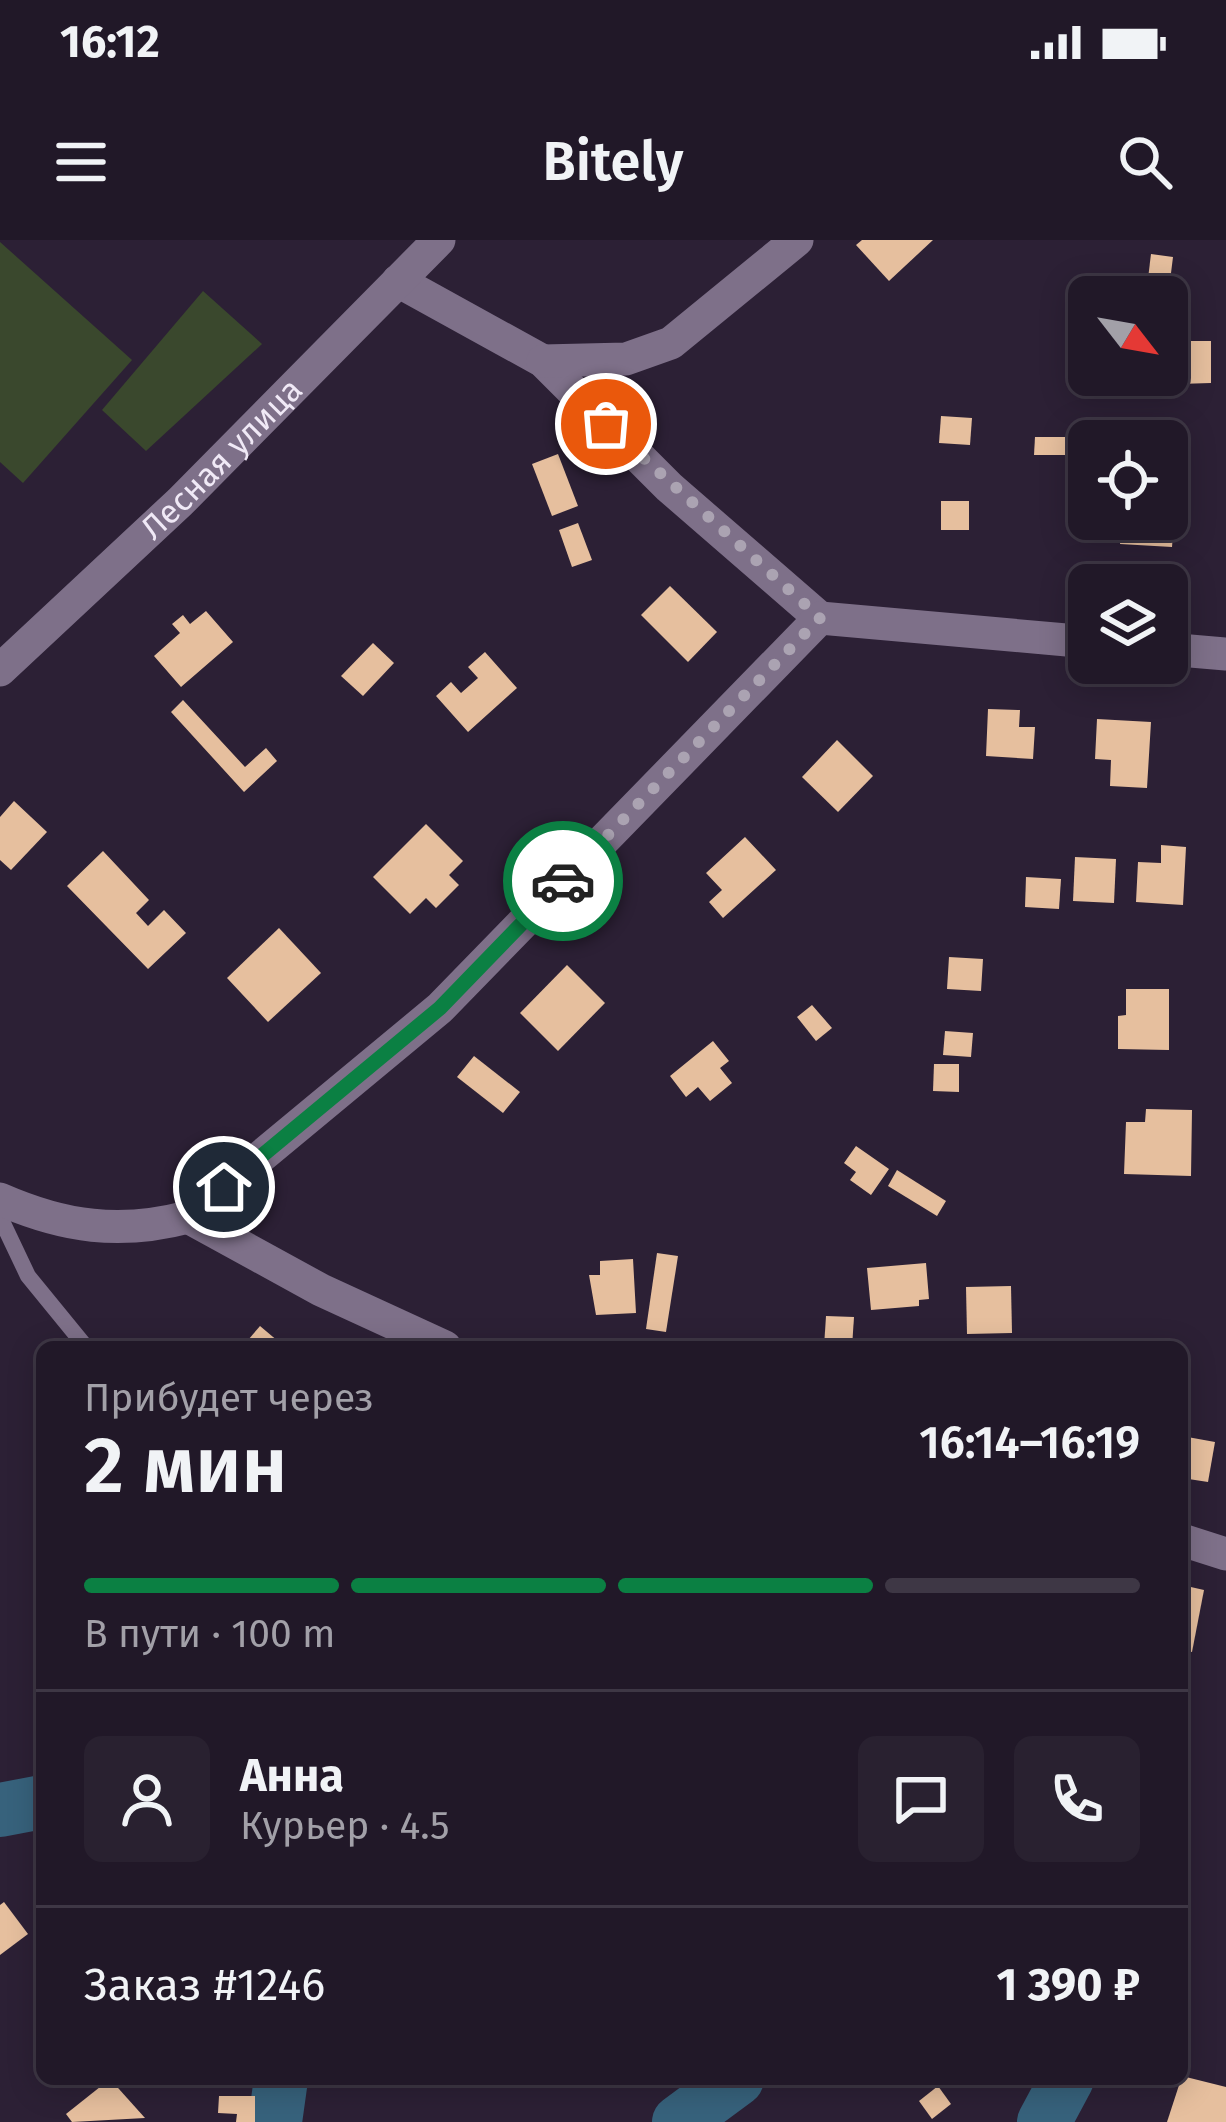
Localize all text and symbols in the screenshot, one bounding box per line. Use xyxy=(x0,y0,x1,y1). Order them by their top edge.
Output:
text: 16:12 xyxy=(60,15,160,69)
icon: menu xyxy=(48,129,114,195)
icon: search xyxy=(1112,129,1178,195)
text: Bitely xyxy=(543,130,683,194)
north arrow xyxy=(1068,276,1188,396)
map controls xyxy=(1068,276,1188,684)
street label: Лесная улица xyxy=(133,370,311,548)
pin xyxy=(555,373,657,475)
icon: bag xyxy=(573,391,639,457)
button: locate xyxy=(1068,420,1188,540)
button: layers xyxy=(1068,564,1188,684)
courier xyxy=(503,821,623,941)
icon: car xyxy=(530,848,596,914)
pin xyxy=(173,1136,275,1238)
icon: home xyxy=(191,1154,257,1220)
text: Прибудет через xyxy=(84,1375,374,1421)
text: 16:14–16:19 xyxy=(919,1416,1140,1470)
text: 2 мин xyxy=(84,1419,287,1513)
text: В пути · 100 m xyxy=(84,1611,335,1657)
button: person xyxy=(84,1736,210,1862)
button: chat xyxy=(858,1736,984,1862)
button: phone xyxy=(1014,1736,1140,1862)
text: Анна xyxy=(240,1749,344,1803)
text: Курьер · 4.5 xyxy=(240,1803,450,1849)
text: Заказ #1246 xyxy=(84,1958,325,2012)
text: 1 390 ₽ xyxy=(997,1958,1140,2012)

